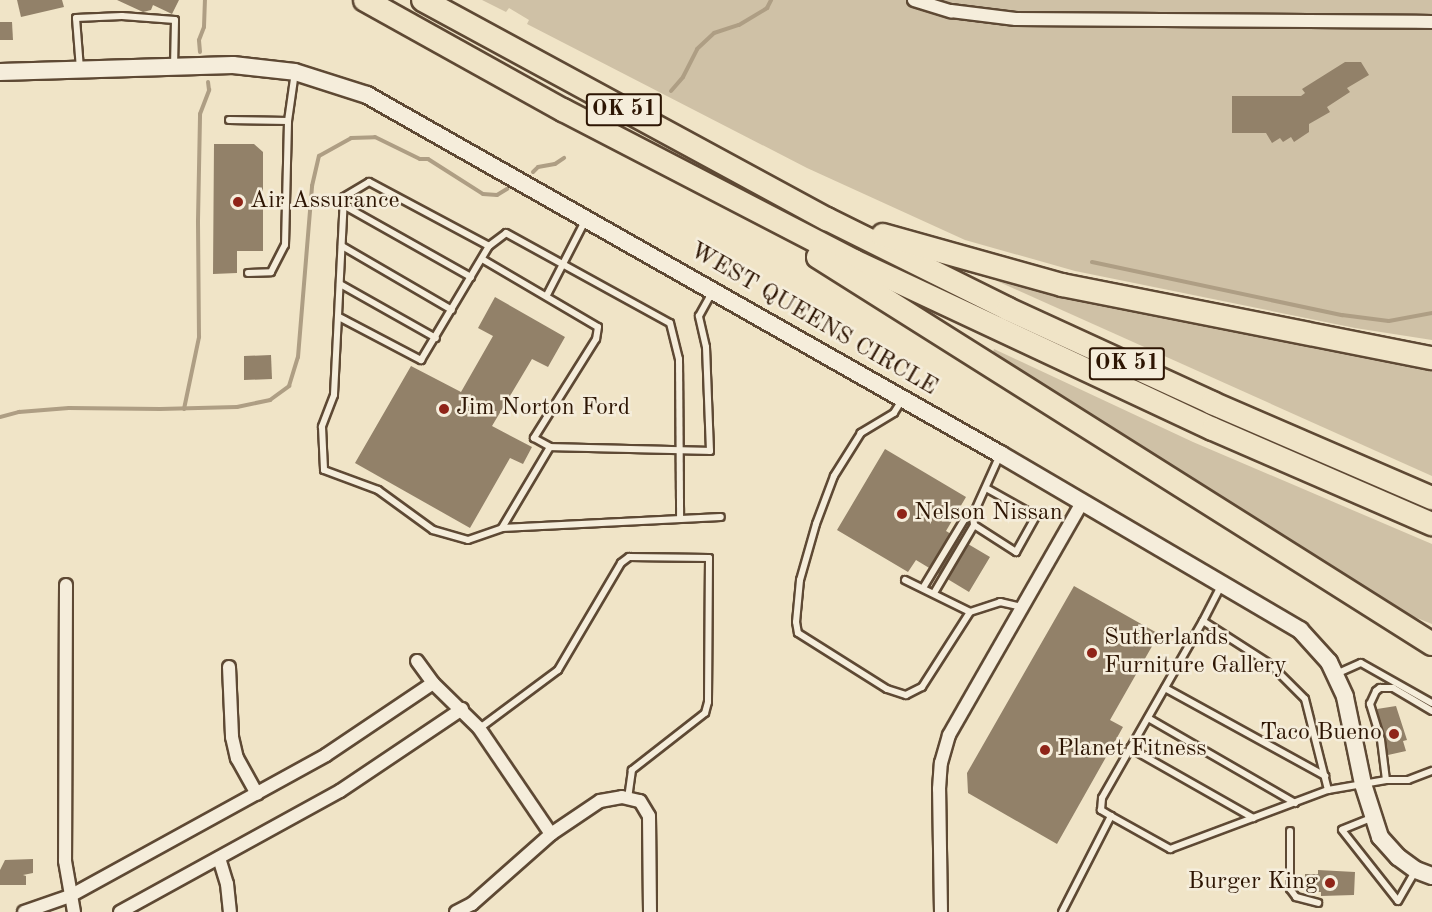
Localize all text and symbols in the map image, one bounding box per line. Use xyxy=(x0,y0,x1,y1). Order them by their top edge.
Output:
road number: OK 51 xyxy=(585,91,663,129)
place label: Air Assurance xyxy=(250,188,400,216)
marker: Air Assurance xyxy=(231,195,245,209)
street label: WEST QUEENS CIRCLE xyxy=(684,237,942,403)
road number: OK 51 xyxy=(1088,345,1166,383)
place label: Jim Norton Ford xyxy=(456,395,630,423)
marker: Jim Norton Ford xyxy=(437,402,451,416)
place label: Nelson Nissan xyxy=(914,500,1063,528)
marker: Nelson Nissan xyxy=(895,507,909,521)
place label: Sutherlands Furniture Gallery xyxy=(1104,625,1287,681)
marker: Sutherlands Furniture Gallery xyxy=(1085,646,1099,660)
place label: Taco Bueno xyxy=(1260,720,1382,748)
marker: Taco Bueno xyxy=(1387,727,1401,741)
place label: Planet Fitness xyxy=(1057,736,1207,764)
marker: Planet Fitness xyxy=(1038,743,1052,757)
place label: Burger King xyxy=(1188,869,1318,897)
marker: Burger King xyxy=(1323,876,1337,890)

